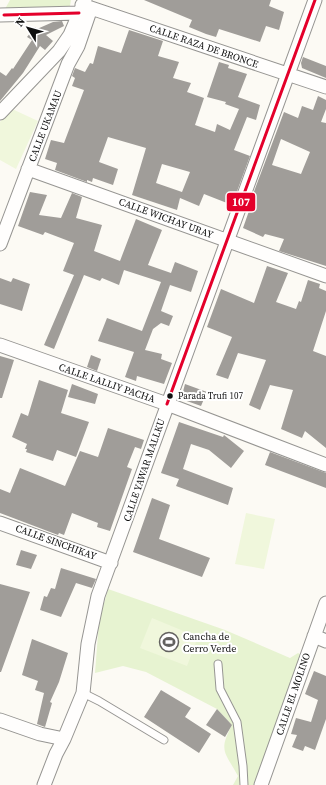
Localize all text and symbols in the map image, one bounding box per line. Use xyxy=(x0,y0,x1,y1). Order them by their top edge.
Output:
north arrow xyxy=(8,8,48,48)
text: N xyxy=(12,15,29,30)
street label: CALLE RAZA DE BRONCE xyxy=(148,21,260,71)
street label: CALLE UKAMAU xyxy=(25,88,65,164)
line badge: 107 xyxy=(226,192,256,212)
street label: CALLE WICHAY URAY xyxy=(117,195,216,241)
text: 107 xyxy=(232,195,250,210)
street label: CALLE LALLIY PACHA xyxy=(57,360,157,406)
place label: Parada Trufi 107 xyxy=(178,390,243,402)
marker: Parada Trufi 107 xyxy=(165,391,175,401)
street label: CALLE YAWAR MALLKU xyxy=(120,417,168,523)
street label: CALLE SINCHIKAY xyxy=(14,521,99,563)
place label: Cancha de Cerro Verde xyxy=(183,630,236,655)
sports icon: Cancha de Cerro Verde xyxy=(158,631,180,653)
street label: CALLE EL MOLINO xyxy=(273,651,313,737)

